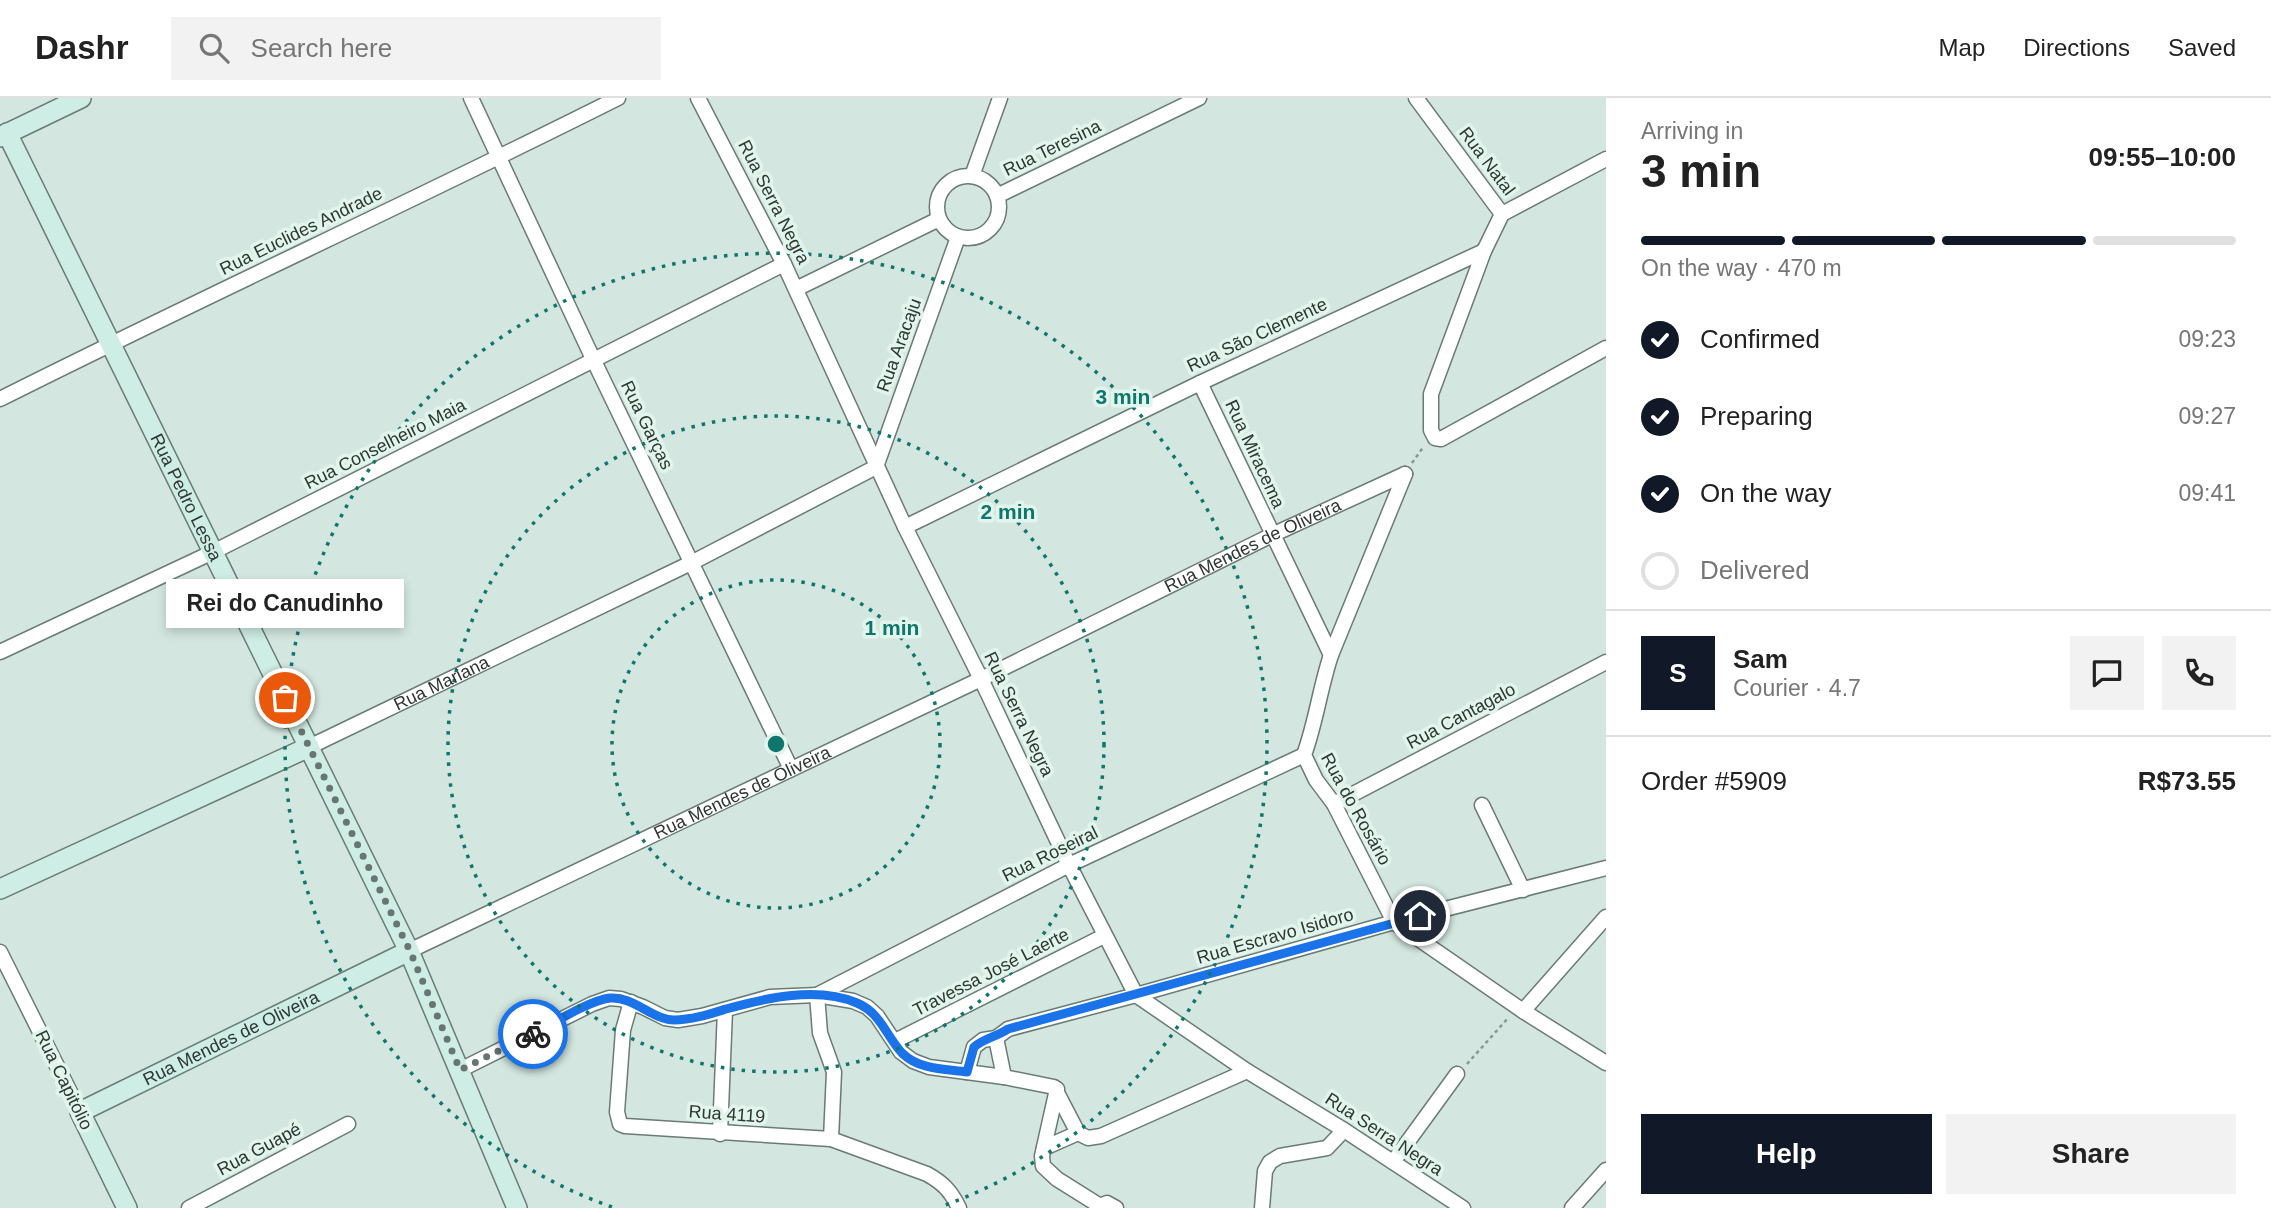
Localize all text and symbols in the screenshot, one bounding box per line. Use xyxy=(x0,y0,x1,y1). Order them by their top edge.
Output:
search box xyxy=(171,17,661,80)
text: Dashr xyxy=(35,29,129,66)
icon: search xyxy=(195,29,233,67)
text: Search here xyxy=(251,33,392,63)
text: Map xyxy=(1939,34,1985,61)
text: Directions xyxy=(2023,34,2130,61)
text: Saved xyxy=(2168,34,2236,61)
street label: Rua Teresina xyxy=(1000,115,1105,180)
text: Arriving in xyxy=(1641,118,1743,144)
street label: Rua Natal xyxy=(1455,123,1519,199)
street label: Rua Serra Negra xyxy=(734,137,814,268)
text: 09:55–10:00 xyxy=(2089,142,2236,172)
text: 3 min xyxy=(1641,145,1761,197)
street label: Rua Euclides Andrade xyxy=(217,183,385,279)
text: On the way · 470 m xyxy=(1641,255,1842,281)
street label: Rua São Clemente xyxy=(1184,294,1330,376)
street label: Rua Aracaju xyxy=(873,296,925,394)
icon: check xyxy=(1641,321,1679,359)
text: Confirmed xyxy=(1700,324,1820,354)
text: 09:23 xyxy=(2178,326,2236,352)
street label: Rua Garças xyxy=(617,377,677,473)
text: 3 min xyxy=(1096,385,1150,408)
street label: Rua Conselheiro Maia xyxy=(301,394,470,493)
street label: Rua Miracema xyxy=(1221,397,1289,512)
icon: check xyxy=(1641,398,1679,436)
text: Preparing xyxy=(1700,401,1813,431)
text: 09:27 xyxy=(2178,403,2236,429)
street label: Rua Pedro Lessa xyxy=(146,431,226,565)
icon: check xyxy=(1641,475,1679,513)
text: On the way xyxy=(1700,478,1832,508)
text: 09:41 xyxy=(2178,480,2236,506)
street label: Rua Mendes de Oliveira xyxy=(1161,494,1345,597)
text: 2 min xyxy=(981,500,1035,523)
text: Delivered xyxy=(1700,555,1810,585)
callout: Rei do Canudinho xyxy=(166,579,404,628)
text: Rei do Canudinho xyxy=(187,590,383,616)
text: 1 min xyxy=(865,616,919,639)
button: chat xyxy=(2070,636,2144,710)
button: phone xyxy=(2162,636,2236,710)
text: Sam xyxy=(1733,644,1788,674)
street label: Rua Serra Negra xyxy=(980,648,1058,780)
street label: Rua Mariana xyxy=(391,651,493,715)
text: S xyxy=(1669,658,1687,688)
pin xyxy=(255,668,315,728)
text: Courier · 4.7 xyxy=(1733,675,1861,701)
icon: bag xyxy=(266,679,304,717)
street label: Rua Cantagalo xyxy=(1403,679,1519,753)
centre of rings xyxy=(764,732,788,756)
street label: Rua Mendes de Oliveira xyxy=(651,742,835,843)
street label: Rua do Rosário xyxy=(1317,749,1395,869)
text: Order #5909 xyxy=(1641,766,1787,796)
text: R$73.55 xyxy=(2138,766,2236,796)
street label: Rua Roseiral xyxy=(999,822,1101,886)
pin xyxy=(1390,886,1450,946)
icon: home xyxy=(1401,897,1439,935)
street label: Rua Escravo Isidoro xyxy=(1194,904,1356,968)
street label: Travessa José Laerte xyxy=(910,924,1072,1020)
street label: Rua Mendes de Oliveira xyxy=(140,986,323,1090)
courier xyxy=(498,999,568,1069)
icon: bike xyxy=(514,1015,552,1053)
street label: Rua Capitólio xyxy=(31,1027,97,1133)
street label: Rua Serra Negra xyxy=(1321,1089,1447,1180)
street label: Rua 4119 xyxy=(688,1101,766,1127)
button: Help xyxy=(1641,1114,1932,1194)
button: Share xyxy=(1946,1114,2236,1194)
street label: Rua Guapé xyxy=(214,1119,304,1179)

